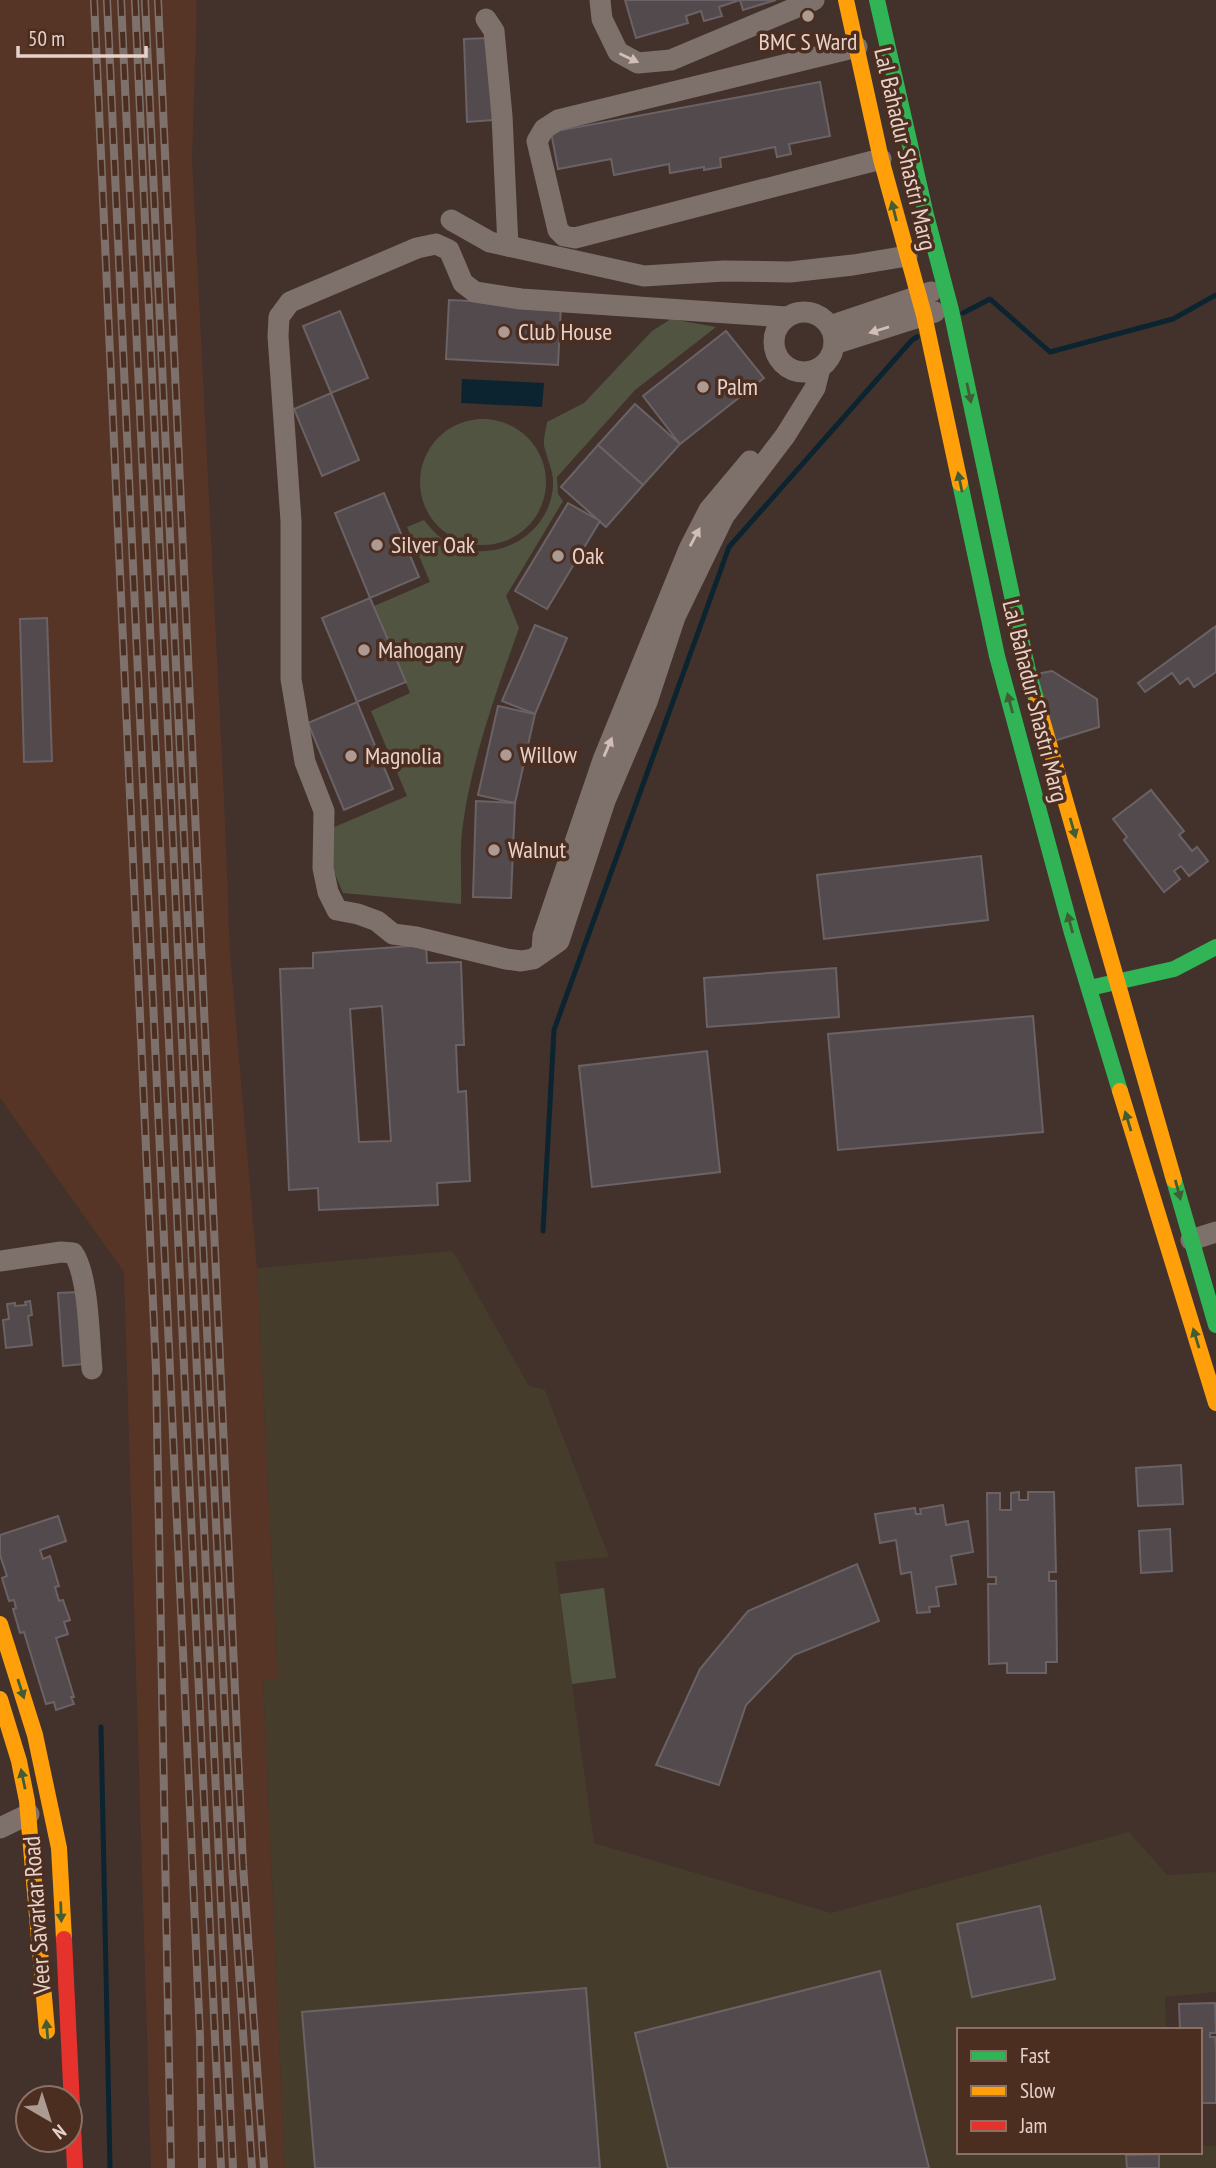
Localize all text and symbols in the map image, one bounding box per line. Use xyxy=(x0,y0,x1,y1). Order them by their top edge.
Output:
marker: BMC S Ward xyxy=(800,8,816,24)
scale bar xyxy=(18,14,145,58)
text: 50 m xyxy=(28,25,65,52)
place label: BMC S Ward xyxy=(759,26,857,57)
street label: Lal Bahadur Shastri Marg xyxy=(867,44,944,253)
one-way arrow xyxy=(619,52,639,63)
one-way arrow xyxy=(888,200,899,222)
place label: Club House xyxy=(518,316,612,347)
marker: Club House xyxy=(496,324,512,340)
one-way arrow xyxy=(869,326,890,336)
place label: Palm xyxy=(717,371,758,402)
marker: Palm xyxy=(695,379,711,395)
one-way arrow xyxy=(964,382,975,404)
one-way arrow xyxy=(954,471,965,493)
one-way arrow xyxy=(689,527,701,547)
place label: Silver Oak xyxy=(391,529,476,560)
marker: Silver Oak xyxy=(369,537,385,553)
place label: Oak xyxy=(572,540,605,571)
marker: Oak xyxy=(550,548,566,564)
street label: Lal Bahadur Shastri Marg xyxy=(995,597,1076,805)
place label: Mahogany xyxy=(378,634,463,665)
marker: Mahogany xyxy=(356,642,372,658)
one-way arrow xyxy=(1004,692,1015,714)
one-way arrow xyxy=(603,737,614,758)
place label: Willow xyxy=(520,739,578,770)
place label: Magnolia xyxy=(365,740,442,771)
marker: Willow xyxy=(498,747,514,763)
marker: Magnolia xyxy=(343,748,359,764)
one-way arrow xyxy=(1069,818,1079,839)
place label: Walnut xyxy=(508,834,566,865)
marker: Walnut xyxy=(486,842,502,858)
one-way arrow xyxy=(1064,912,1074,933)
one-way arrow xyxy=(1123,1110,1133,1131)
one-way arrow xyxy=(1173,1180,1183,1201)
one-way arrow xyxy=(1190,1327,1200,1348)
one-way arrow xyxy=(16,1678,26,1699)
one-way arrow xyxy=(17,1768,28,1790)
street label: Veer Savarkar Road xyxy=(16,1835,58,1996)
one-way arrow xyxy=(56,1901,67,1923)
one-way arrow xyxy=(41,2019,52,2041)
legend xyxy=(957,2028,1202,2154)
text: Fast xyxy=(1020,2042,1050,2069)
text: Slow xyxy=(1020,2077,1056,2104)
north arrow xyxy=(14,2084,84,2154)
text: Jam xyxy=(1019,2112,1047,2139)
text: N xyxy=(48,2120,71,2145)

